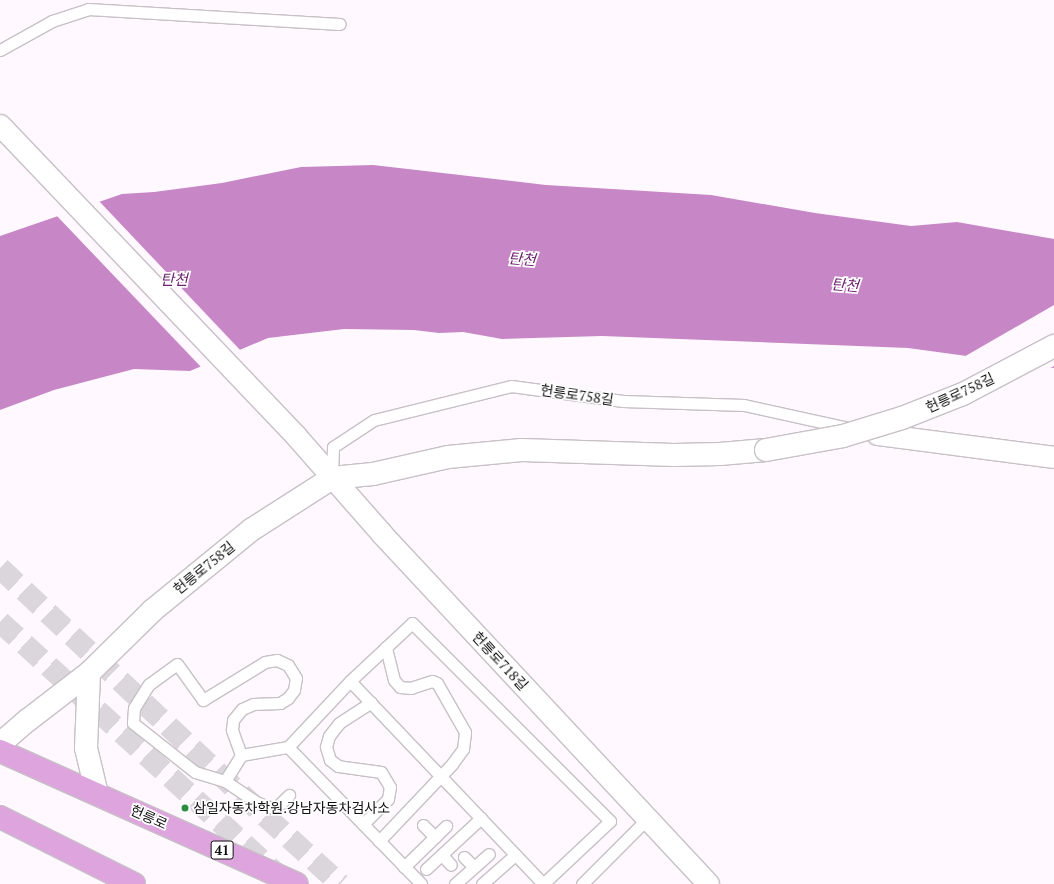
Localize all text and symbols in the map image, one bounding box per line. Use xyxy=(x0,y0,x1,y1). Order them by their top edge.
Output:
water label: 탄천 xyxy=(507,249,537,269)
water label: 탄천 xyxy=(160,271,188,289)
water label: 탄천 xyxy=(830,275,860,295)
street label: 헌릉로758길 xyxy=(923,370,997,416)
street label: 헌릉로758길 xyxy=(539,382,615,408)
street label: 헌릉로758길 xyxy=(170,538,238,598)
street label: 헌릉로718길 xyxy=(469,628,531,694)
place label: 삼일자동차학원.강남자동차검사소 xyxy=(193,800,390,816)
street label: 헌릉로 xyxy=(128,801,170,833)
marker: 삼일자동차학원.강남자동차검사소 xyxy=(180,803,190,813)
road number: 41 xyxy=(210,839,234,861)

